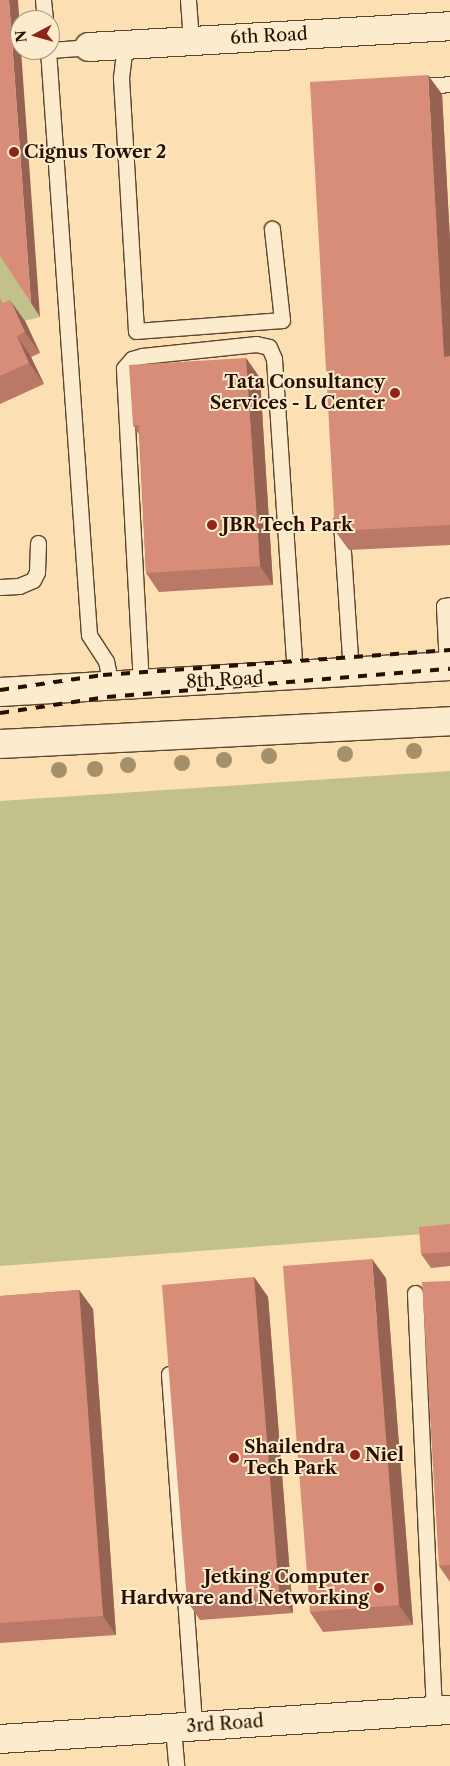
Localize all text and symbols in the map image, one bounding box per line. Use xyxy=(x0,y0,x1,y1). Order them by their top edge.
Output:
north arrow xyxy=(10,10,60,60)
street label: 6th Road xyxy=(230,23,308,49)
text: N xyxy=(11,29,31,43)
place label: Cignus Tower 2 xyxy=(24,141,167,163)
marker: Cignus Tower 2 xyxy=(8,146,20,158)
place label: Tata Consultancy Services - L Center xyxy=(209,372,385,414)
marker: Tata Consultancy Services - L Center xyxy=(389,387,401,399)
place label: JBR Tech Park xyxy=(222,514,354,536)
marker: JBR Tech Park xyxy=(206,519,218,531)
street label: 8th Road xyxy=(186,667,264,693)
place label: Shailendra Tech Park xyxy=(244,1437,345,1480)
place label: Niel xyxy=(365,1444,404,1466)
marker: Niel xyxy=(349,1449,361,1461)
marker: Shailendra Tech Park xyxy=(228,1452,240,1464)
place label: Jetking Computer Hardware and Networking xyxy=(120,1567,369,1610)
marker: Jetking Computer Hardware and Networking xyxy=(373,1582,385,1594)
street label: 3rd Road xyxy=(186,1711,264,1737)

